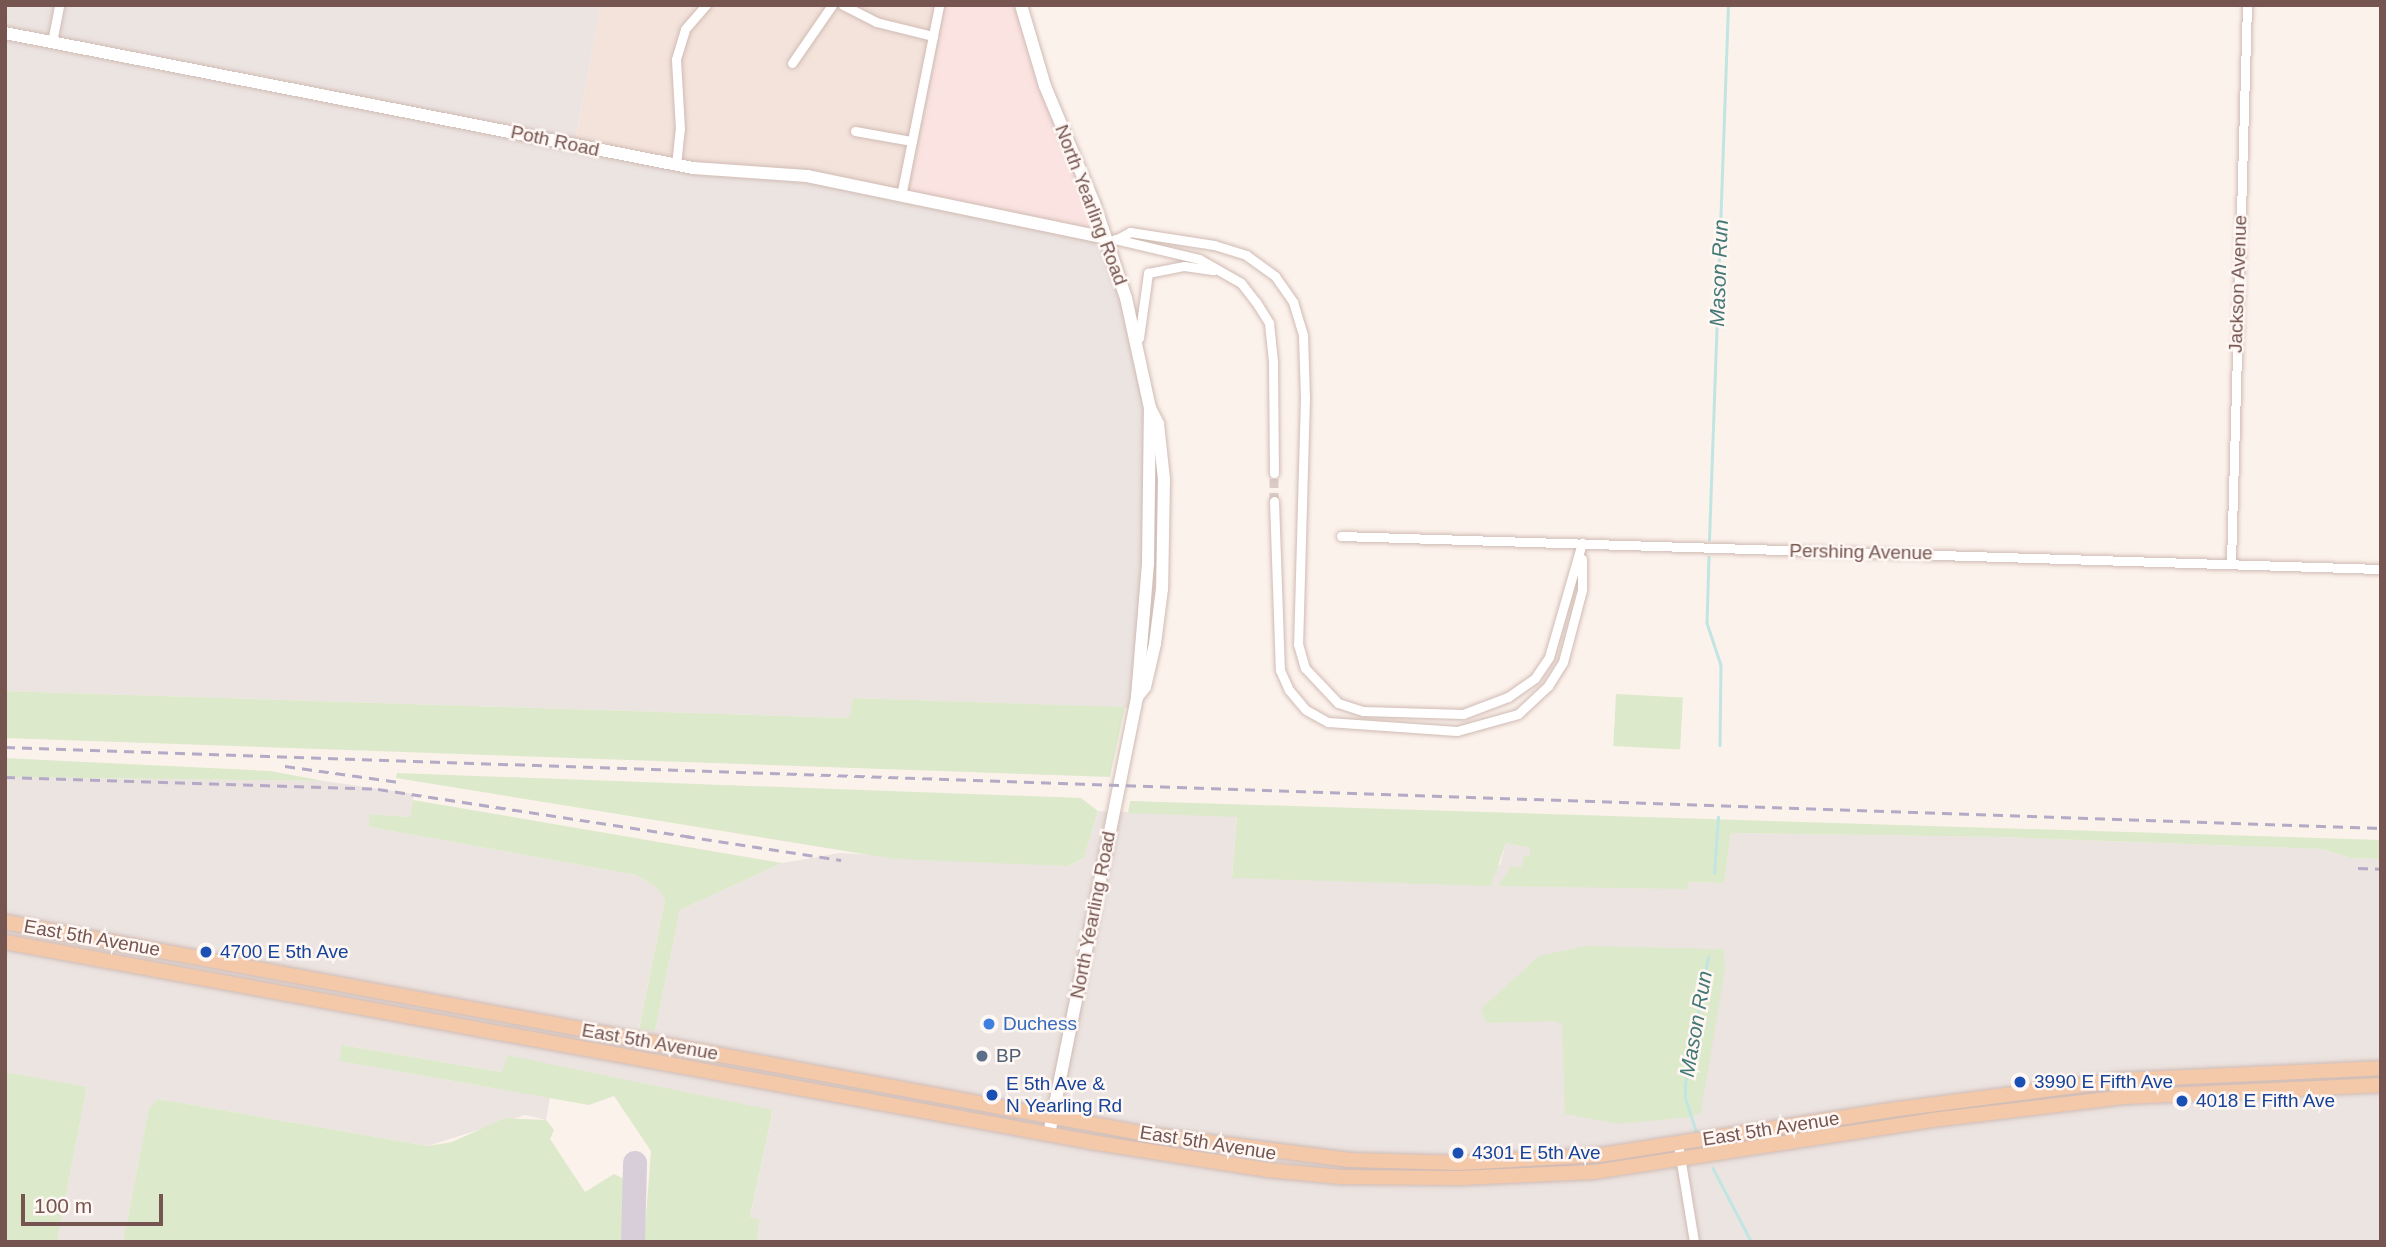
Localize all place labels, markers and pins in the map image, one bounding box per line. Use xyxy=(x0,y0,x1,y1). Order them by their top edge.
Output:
place label: 4700 E 5th Ave xyxy=(220,941,350,963)
marker: 4700 E 5th Ave xyxy=(198,944,214,960)
place label: Duchess xyxy=(1003,1013,1077,1035)
marker: Duchess xyxy=(981,1016,997,1032)
place label: BP xyxy=(996,1045,1021,1067)
marker: BP xyxy=(974,1048,990,1064)
place label: 3990 E Fifth Ave xyxy=(2034,1071,2174,1093)
place label: E 5th Ave & N Yearling Rd xyxy=(1006,1073,1123,1117)
marker: 3990 E Fifth Ave xyxy=(2012,1074,2028,1090)
marker: E 5th Ave & N Yearling Rd xyxy=(984,1087,1000,1103)
place label: 4018 E Fifth Ave xyxy=(2196,1090,2336,1112)
marker: 4018 E Fifth Ave xyxy=(2174,1093,2190,1109)
place label: 4301 E 5th Ave xyxy=(1472,1142,1602,1164)
marker: 4301 E 5th Ave xyxy=(1450,1145,1466,1161)

